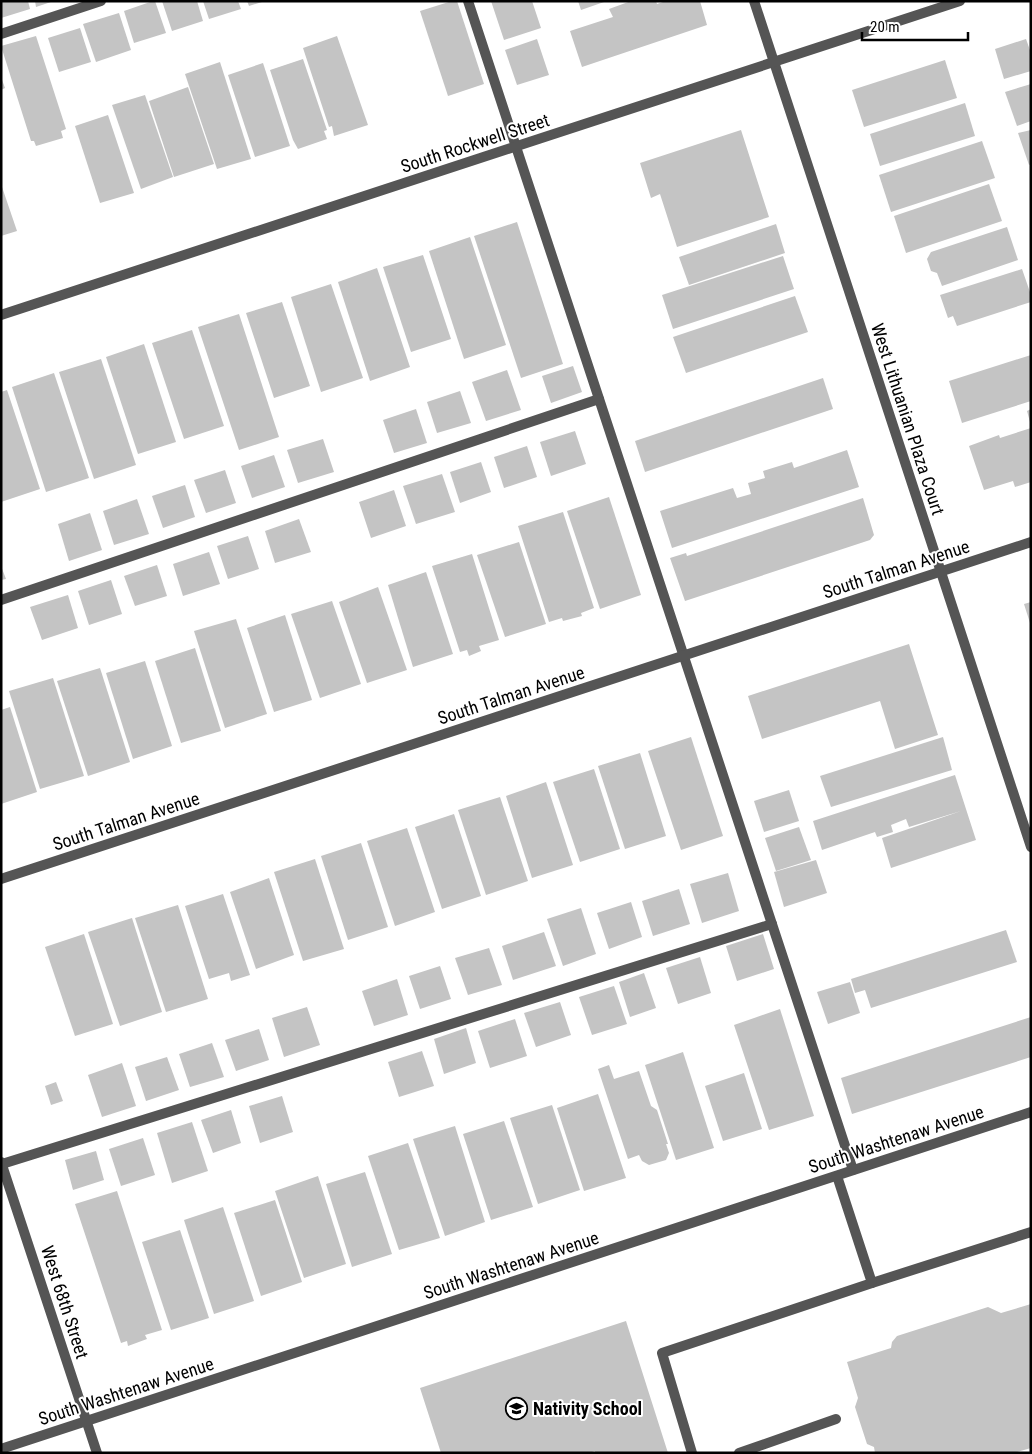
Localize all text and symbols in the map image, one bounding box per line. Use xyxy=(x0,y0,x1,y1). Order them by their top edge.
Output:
scale bar xyxy=(862,10,968,42)
text: 20 m xyxy=(870,18,900,36)
street label: South Rockwell Street xyxy=(398,109,552,177)
street label: West Lithuanian Plaza Court xyxy=(867,320,949,518)
street label: South Talman Avenue xyxy=(820,535,972,603)
street label: South Talman Avenue xyxy=(435,661,587,729)
street label: South Talman Avenue xyxy=(50,787,202,855)
street label: South Washtenaw Avenue xyxy=(806,1101,986,1177)
street label: South Washtenaw Avenue xyxy=(421,1227,601,1303)
street label: West 68th Street xyxy=(37,1243,93,1361)
street label: South Washtenaw Avenue xyxy=(36,1353,216,1429)
school or university icon: Nativity School xyxy=(505,1396,529,1420)
place label: Nativity School xyxy=(533,1398,642,1419)

